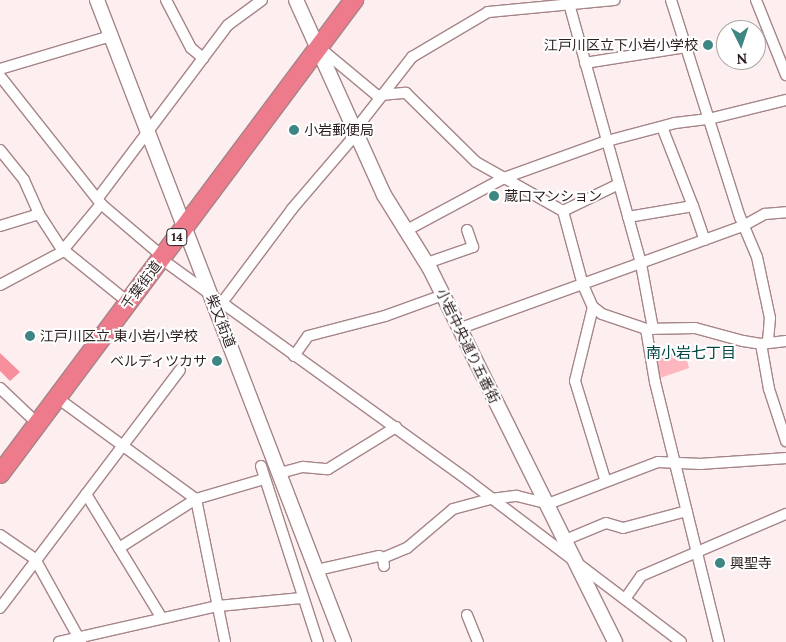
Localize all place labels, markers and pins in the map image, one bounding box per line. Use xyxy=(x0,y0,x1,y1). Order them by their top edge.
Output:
place label: 江戸川区立下小岩小学校 xyxy=(544,37,698,53)
marker: 江戸川区立下小岩小学校 xyxy=(702,39,714,51)
place label: 小岩郵便局 xyxy=(304,122,374,138)
marker: 小岩郵便局 xyxy=(288,124,300,136)
place label: 蔵口マンション xyxy=(504,188,602,204)
marker: 蔵口マンション xyxy=(488,190,500,202)
place label: 江戸川区立 東小岩小学校 xyxy=(40,328,198,344)
marker: 江戸川区立 東小岩小学校 xyxy=(24,330,36,342)
place label: ベルディツカサ xyxy=(109,353,207,369)
marker: ベルディツカサ xyxy=(211,355,223,367)
place label: 興聖寺 xyxy=(730,555,772,571)
marker: 興聖寺 xyxy=(714,557,726,569)

